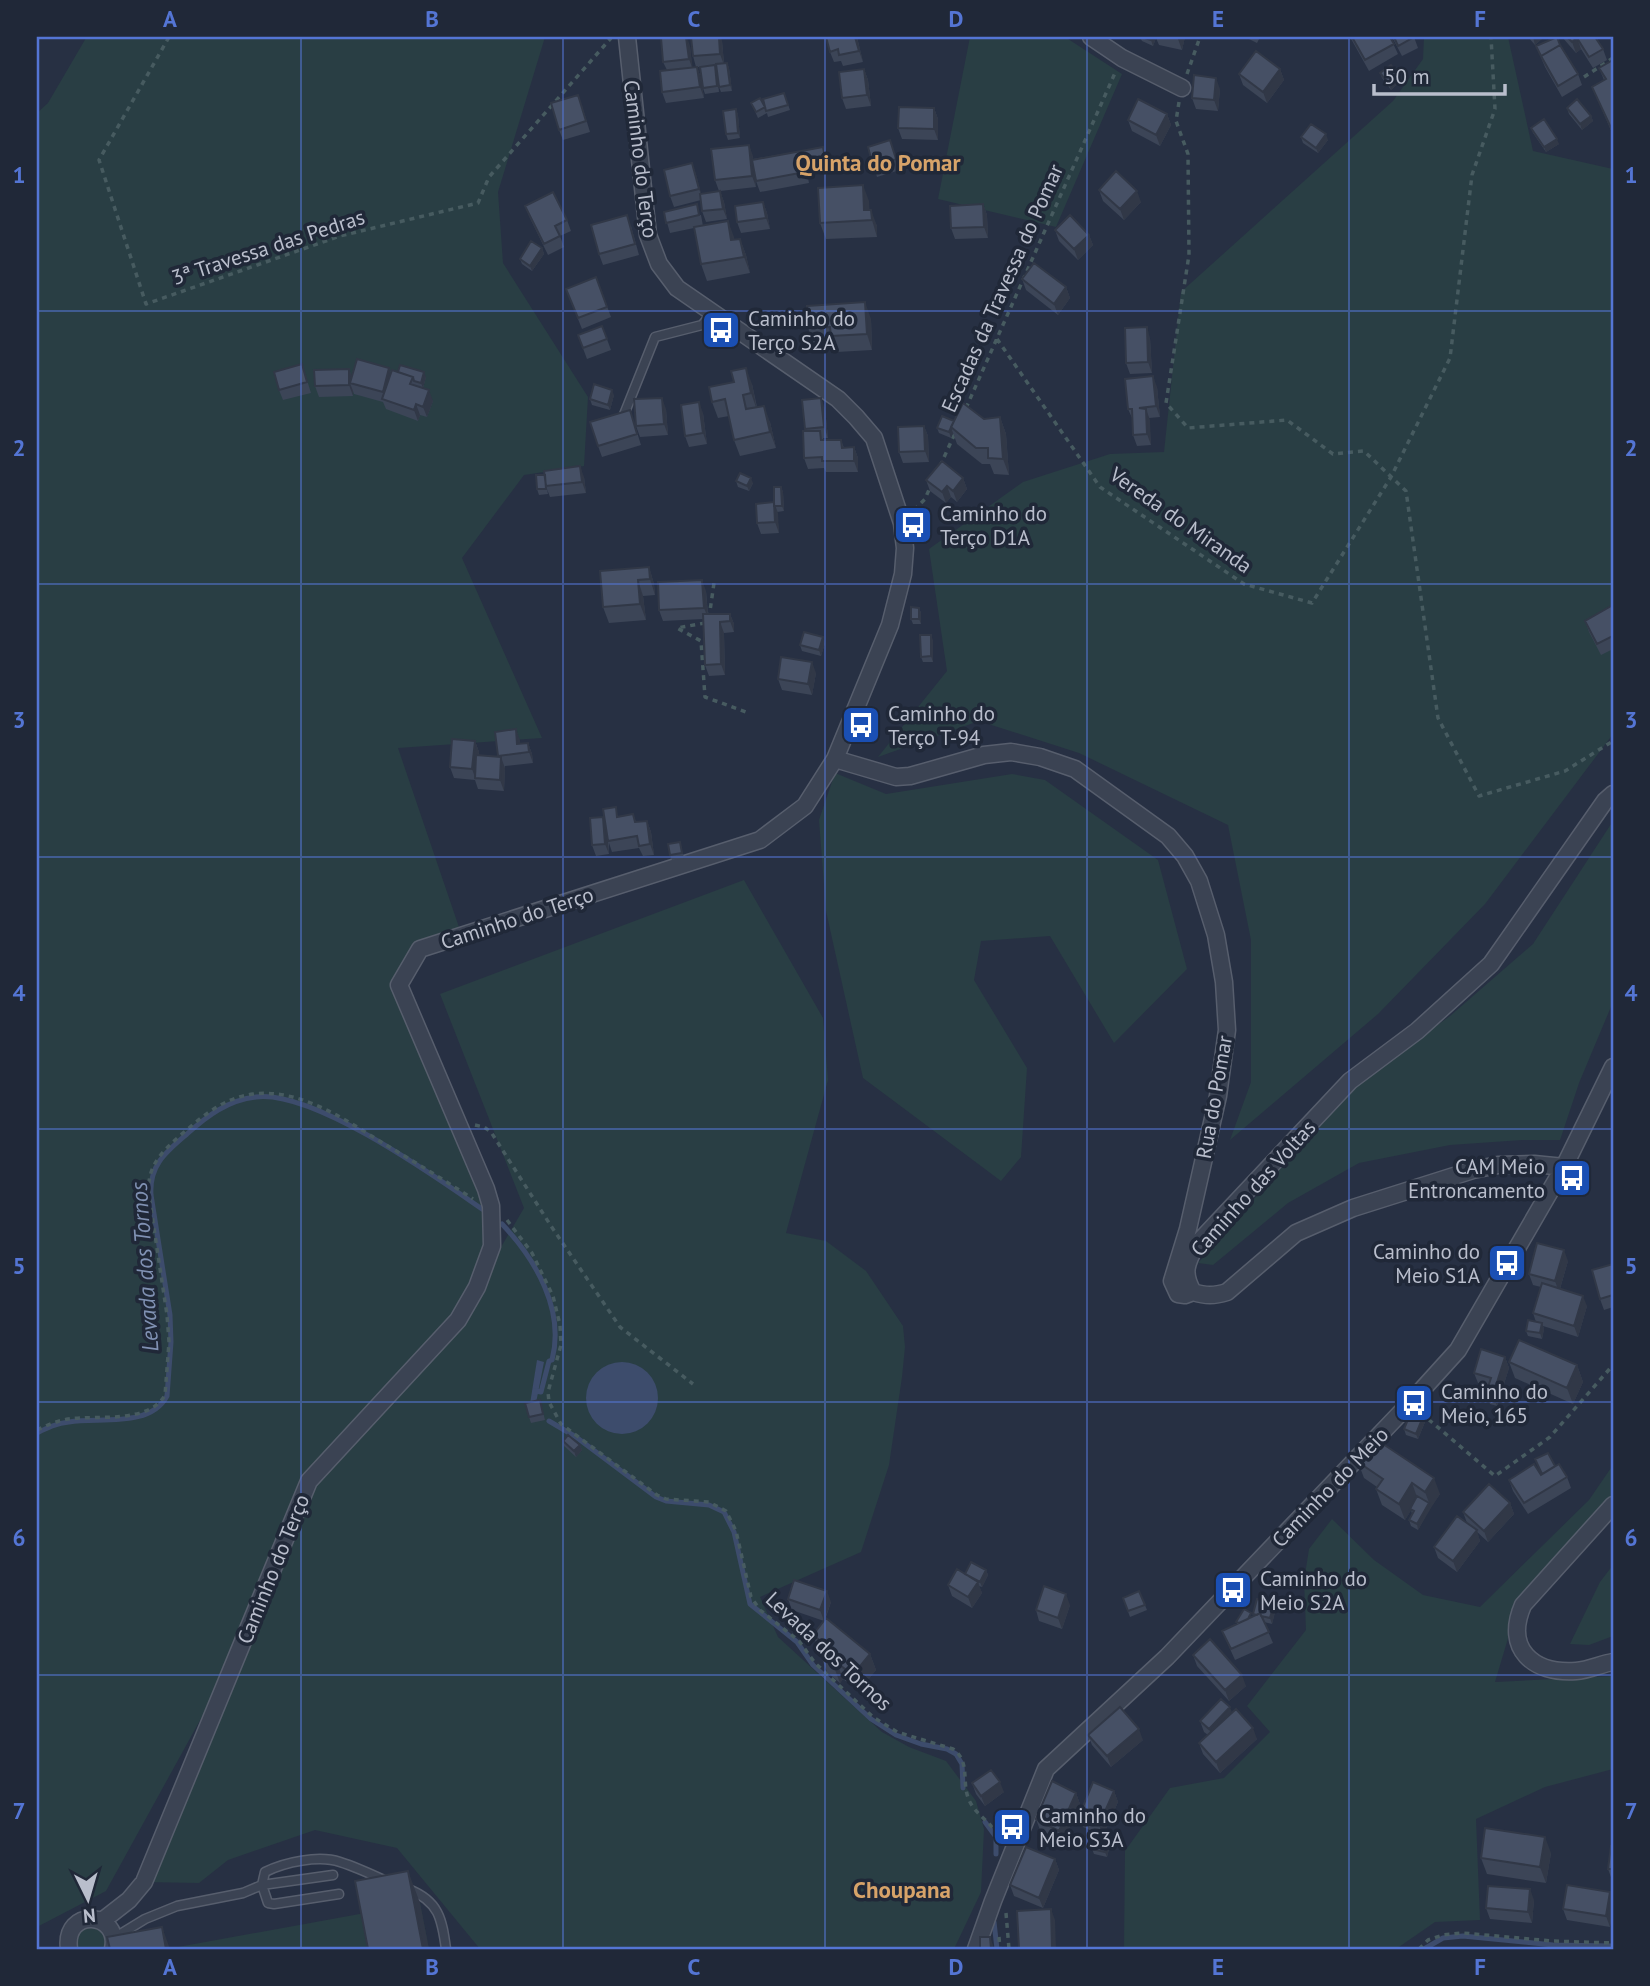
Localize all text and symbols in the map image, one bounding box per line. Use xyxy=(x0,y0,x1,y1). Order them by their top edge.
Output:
text: A xyxy=(163,4,177,33)
text: B xyxy=(425,4,439,33)
text: C xyxy=(688,4,701,33)
text: D xyxy=(949,4,963,33)
text: E xyxy=(1212,4,1224,33)
text: F xyxy=(1474,4,1486,33)
scale bar xyxy=(1374,52,1505,96)
text: 50 m xyxy=(1384,63,1430,90)
street label: Caminho do Terço xyxy=(618,78,664,240)
district label: Quinta do Pomar xyxy=(795,148,961,177)
text: 1 xyxy=(12,160,26,189)
street label: Escadas da Travessa do Pomar xyxy=(935,160,1069,416)
text: 1 xyxy=(1624,160,1638,189)
street label: 3ª Travessa das Pedras xyxy=(168,203,368,291)
place label: Caminho do Terço S2A xyxy=(748,305,855,356)
bus stop icon: Caminho do Terço S2A xyxy=(700,309,742,351)
text: 2 xyxy=(12,433,26,462)
text: 2 xyxy=(1624,433,1638,462)
street label: Vereda do Miranda xyxy=(1104,460,1257,579)
place label: Caminho do Terço D1A xyxy=(940,500,1047,551)
bus stop icon: Caminho do Terço D1A xyxy=(892,504,934,546)
place label: Caminho do Terço T-94 xyxy=(888,700,995,751)
bus stop icon: Caminho do Terço T-94 xyxy=(840,704,882,746)
text: 3 xyxy=(12,705,26,734)
text: 3 xyxy=(1624,705,1638,734)
street label: Caminho do Terço xyxy=(437,881,597,955)
text: 4 xyxy=(12,978,26,1007)
text: 4 xyxy=(1624,978,1638,1007)
street label: Rua do Pomar xyxy=(1190,1033,1238,1161)
street label: Caminho das Voltas xyxy=(1185,1114,1321,1262)
place label: CAM Meio Entroncamento xyxy=(1408,1153,1545,1204)
bus stop icon: CAM Meio Entroncamento xyxy=(1551,1157,1593,1199)
water label: Levada dos Tornos xyxy=(124,1180,164,1353)
place label: Caminho do Meio S1A xyxy=(1373,1238,1481,1289)
bus stop icon: Caminho do Meio S1A xyxy=(1486,1242,1528,1284)
text: 5 xyxy=(12,1251,26,1280)
text: 5 xyxy=(1624,1251,1638,1280)
place label: Caminho do Meio, 165 xyxy=(1441,1378,1548,1429)
bus stop icon: Caminho do Meio, 165 xyxy=(1393,1382,1435,1424)
street label: Caminho do Meio xyxy=(1266,1421,1394,1553)
street label: Caminho do Terço xyxy=(231,1490,315,1648)
text: 6 xyxy=(12,1523,26,1552)
text: 6 xyxy=(1624,1523,1638,1552)
place label: Caminho do Meio S2A xyxy=(1260,1565,1367,1616)
bus stop icon: Caminho do Meio S2A xyxy=(1212,1569,1254,1611)
street label: Levada dos Tornos xyxy=(760,1586,898,1716)
text: 7 xyxy=(12,1796,26,1825)
text: 7 xyxy=(1624,1796,1638,1825)
place label: Caminho do Meio S3A xyxy=(1039,1802,1146,1853)
bus stop icon: Caminho do Meio S3A xyxy=(991,1806,1033,1848)
north arrow xyxy=(52,1864,122,1934)
district label: Choupana xyxy=(853,1875,951,1904)
text: N xyxy=(82,1903,97,1928)
text: A xyxy=(163,1952,177,1981)
text: B xyxy=(425,1952,439,1981)
text: C xyxy=(688,1952,701,1981)
text: D xyxy=(949,1952,963,1981)
text: E xyxy=(1212,1952,1224,1981)
text: F xyxy=(1474,1952,1486,1981)

